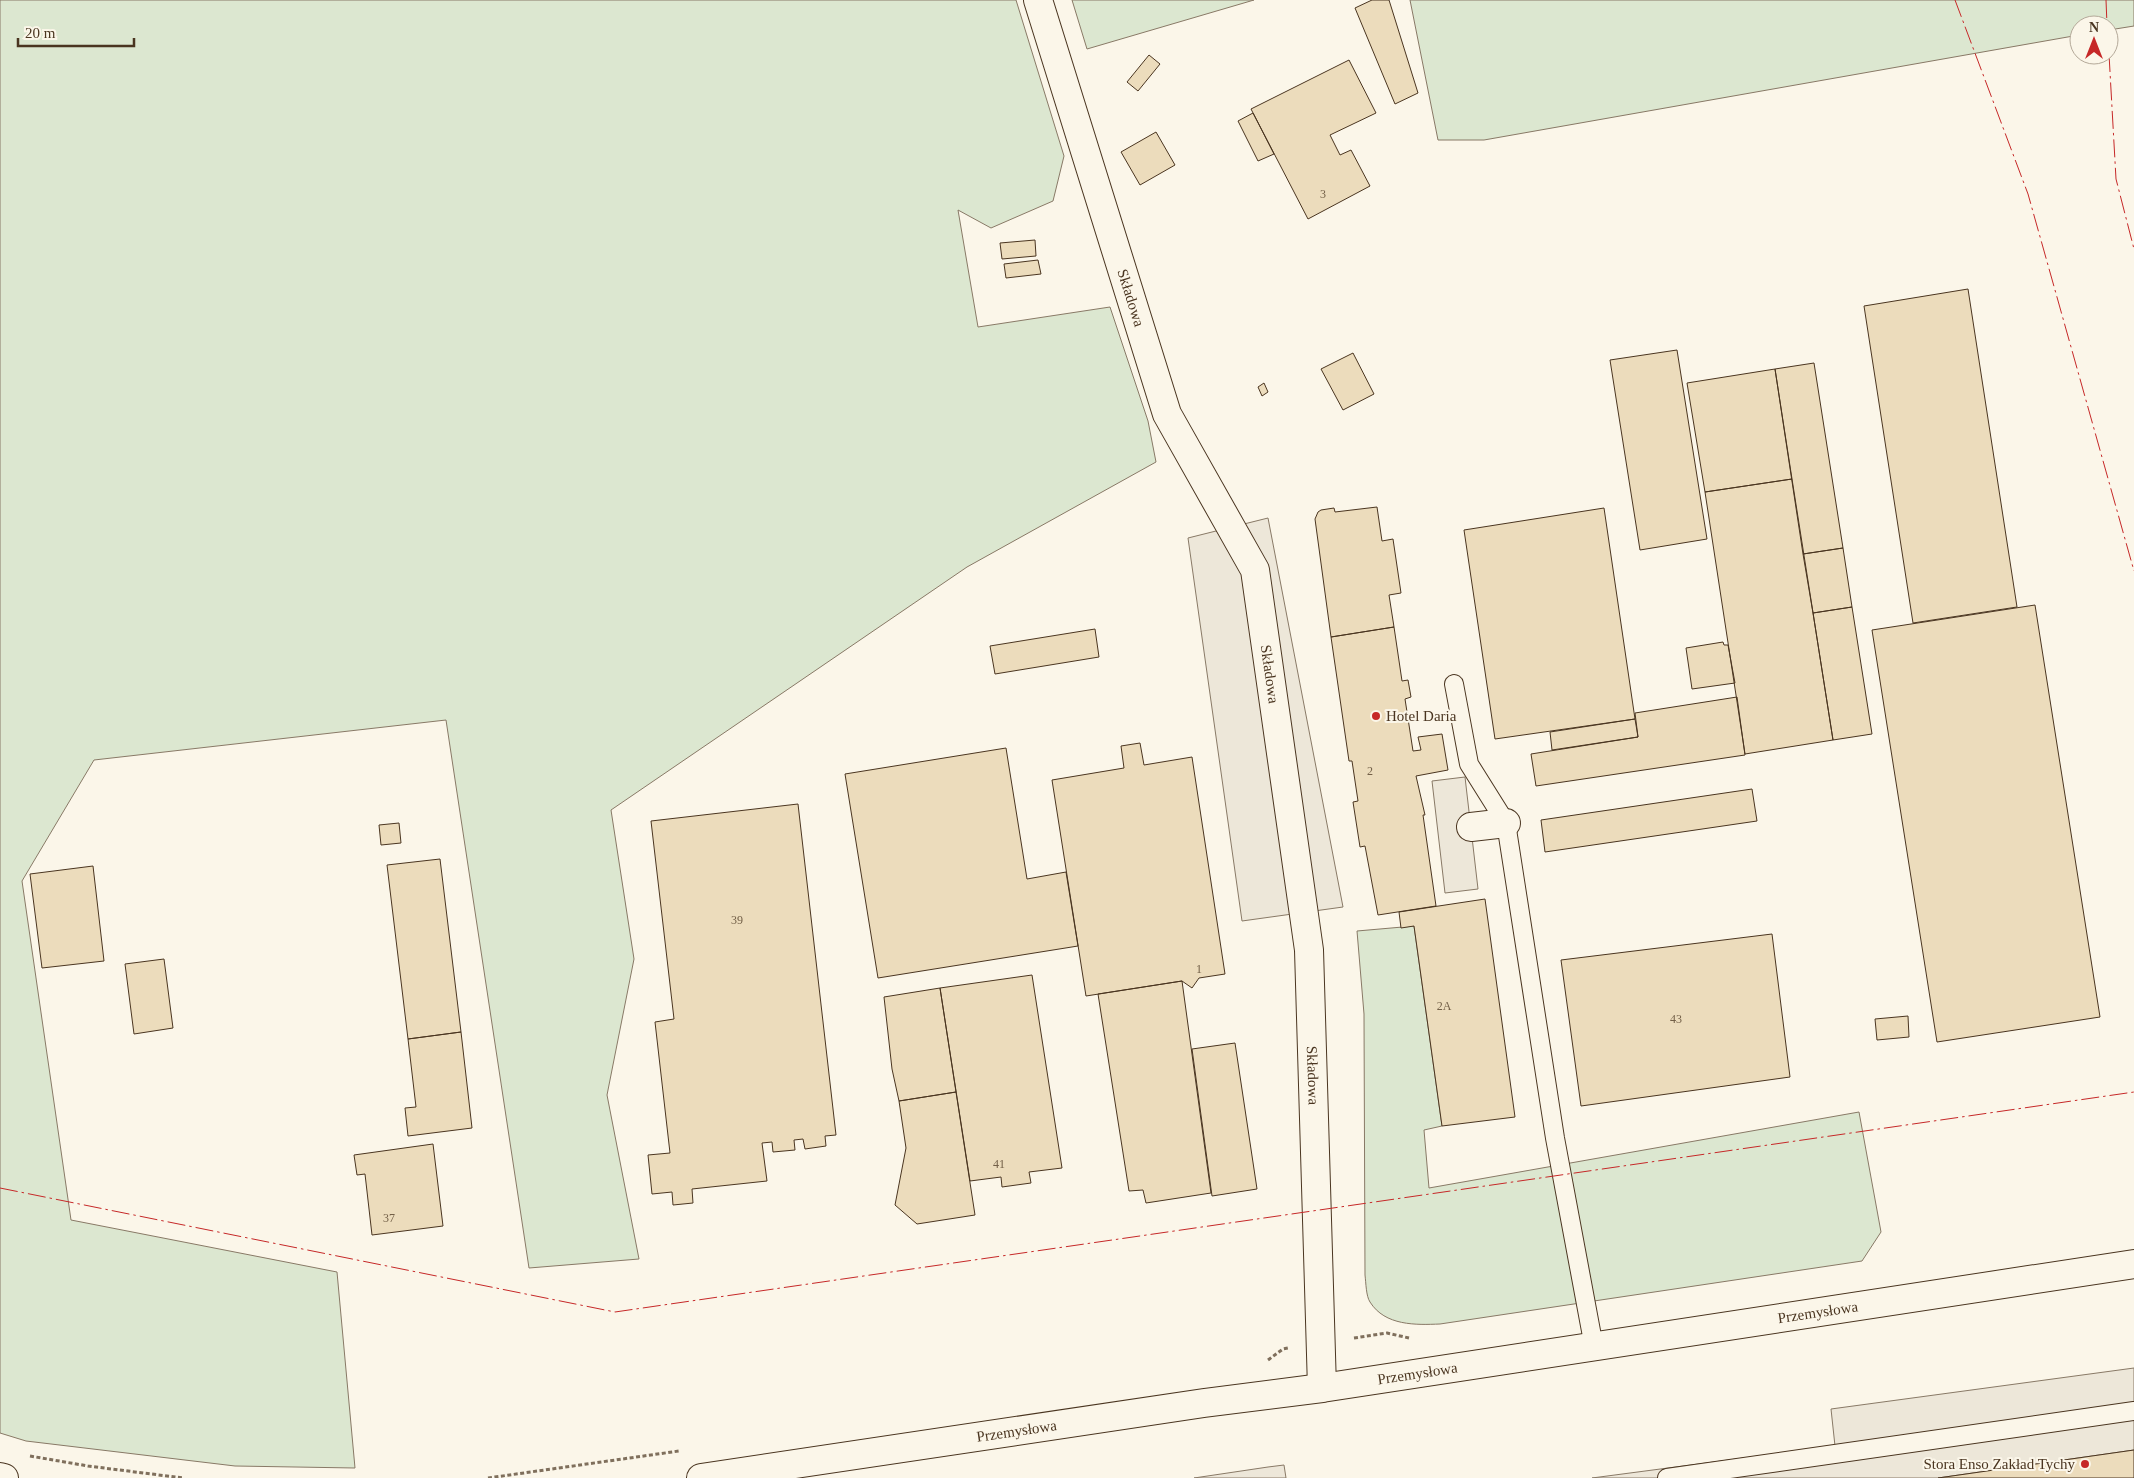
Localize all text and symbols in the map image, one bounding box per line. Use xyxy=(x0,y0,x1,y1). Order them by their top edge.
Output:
scale bar xyxy=(18,15,134,47)
north arrow xyxy=(2069,15,2119,65)
text: N xyxy=(2089,20,2099,35)
text: 20 m xyxy=(25,25,56,41)
house number: 3 xyxy=(1320,187,1326,201)
street label: Składowa xyxy=(1114,267,1147,329)
street label: Składowa xyxy=(1258,644,1282,705)
place label: Hotel Daria xyxy=(1386,708,1457,724)
marker: Hotel Daria xyxy=(1370,710,1382,722)
house number: 2 xyxy=(1367,764,1373,778)
house number: 39 xyxy=(731,913,743,927)
house number: 1 xyxy=(1196,962,1202,976)
house number: 2A xyxy=(1437,999,1452,1013)
house number: 43 xyxy=(1670,1012,1682,1026)
street label: Składowa xyxy=(1304,1046,1322,1106)
house number: 41 xyxy=(993,1157,1005,1171)
house number: 37 xyxy=(383,1211,395,1225)
street label: Przemysłowa xyxy=(1777,1298,1859,1326)
street label: Przemysłowa xyxy=(1376,1359,1459,1387)
street label: Przemysłowa xyxy=(975,1417,1058,1445)
place label: Stora Enso Zakład Tychy xyxy=(1923,1456,2075,1472)
marker: Stora Enso Zakład Tychy xyxy=(2079,1458,2091,1470)

